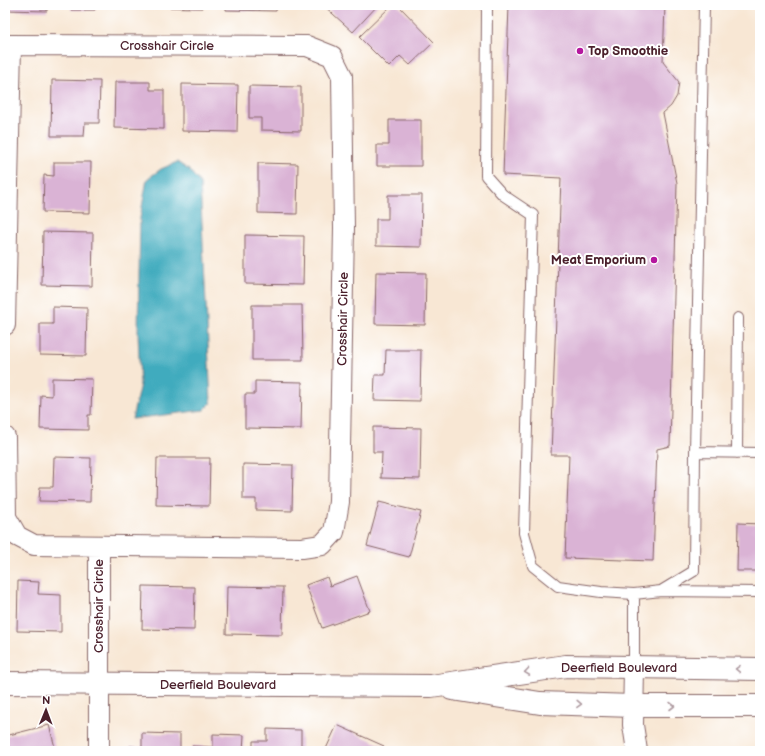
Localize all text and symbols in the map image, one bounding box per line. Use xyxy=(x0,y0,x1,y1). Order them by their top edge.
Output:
street label: Crosshair Circle xyxy=(120,38,214,54)
place label: Top Smoothie xyxy=(588,43,669,59)
marker: Top Smoothie xyxy=(575,46,585,56)
place label: Meat Emporium xyxy=(551,252,646,268)
marker: Meat Emporium xyxy=(649,255,659,265)
street label: Crosshair Circle xyxy=(334,272,352,366)
street label: Crosshair Circle xyxy=(91,559,107,653)
street label: Deerfield Boulevard xyxy=(561,660,677,676)
one-way arrow xyxy=(735,665,741,673)
one-way arrow xyxy=(524,667,530,676)
street label: Deerfield Boulevard xyxy=(160,677,276,693)
north arrow xyxy=(26,690,66,730)
text: N xyxy=(42,694,50,707)
one-way arrow xyxy=(576,700,582,709)
one-way arrow xyxy=(669,702,675,710)

